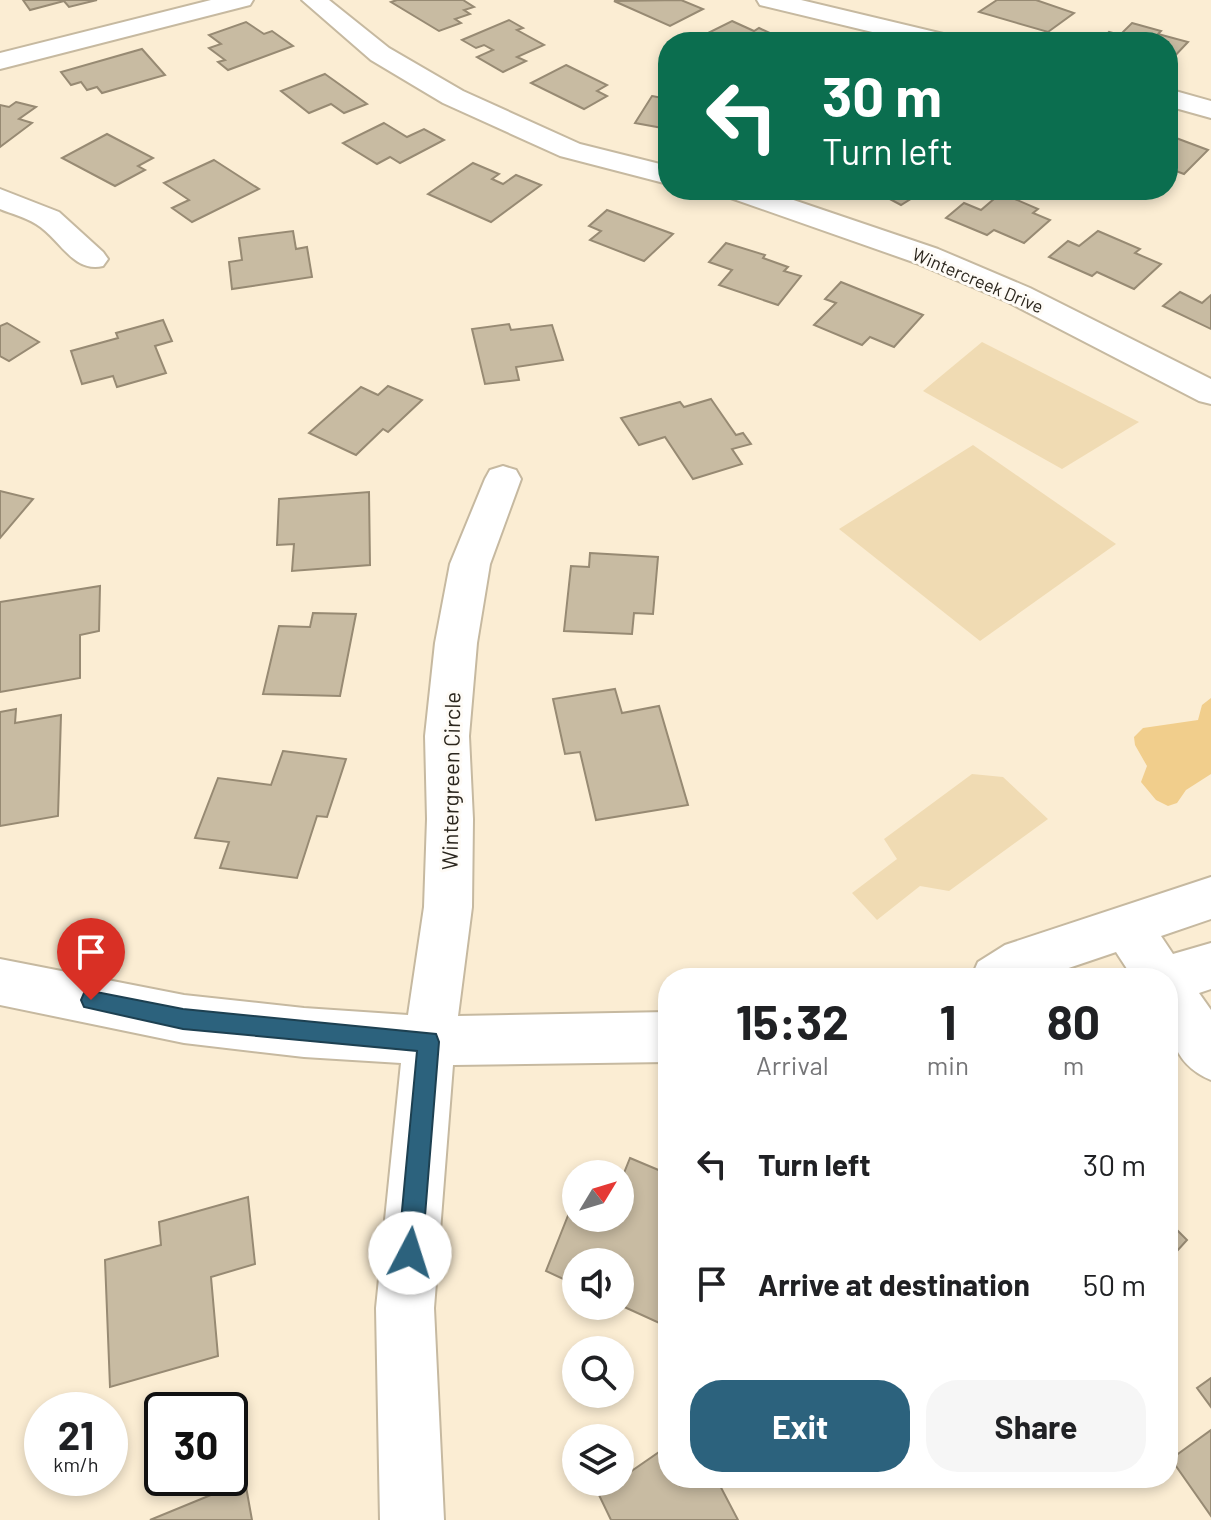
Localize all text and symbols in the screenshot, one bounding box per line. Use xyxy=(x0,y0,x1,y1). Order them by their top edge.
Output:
text: 30 m xyxy=(822,61,942,128)
icon: left xyxy=(690,64,794,168)
text: Turn left xyxy=(822,129,953,172)
street label: Wintercreek Drive xyxy=(909,242,1047,318)
street label: Wintergreen Circle xyxy=(435,692,465,870)
pin xyxy=(57,918,125,1000)
icon: arrive xyxy=(69,930,113,974)
text: 15:32 xyxy=(736,992,849,1050)
text: 1 xyxy=(939,992,956,1050)
text: 80 xyxy=(1047,992,1100,1050)
text: Arrival xyxy=(756,1049,829,1080)
text: min xyxy=(927,1049,969,1080)
text: m xyxy=(1063,1049,1084,1080)
icon: left xyxy=(690,1142,734,1186)
text: Turn left xyxy=(758,1146,871,1182)
text: 30 m xyxy=(1083,1146,1146,1182)
north arrow xyxy=(562,1160,634,1232)
map controls xyxy=(562,1160,634,1496)
position arrow xyxy=(368,1211,452,1295)
button: sound xyxy=(562,1248,634,1320)
icon: arrive xyxy=(690,1262,734,1306)
text: Arrive at destination xyxy=(758,1266,1030,1302)
text: 50 m xyxy=(1083,1266,1146,1302)
button: search xyxy=(562,1336,634,1408)
button: Exit xyxy=(690,1380,910,1472)
button: Share xyxy=(926,1380,1146,1472)
speed limit sign: 30 xyxy=(144,1392,248,1496)
text: 21 xyxy=(58,1410,94,1458)
button: layers xyxy=(562,1424,634,1496)
text: km/h xyxy=(53,1452,99,1476)

